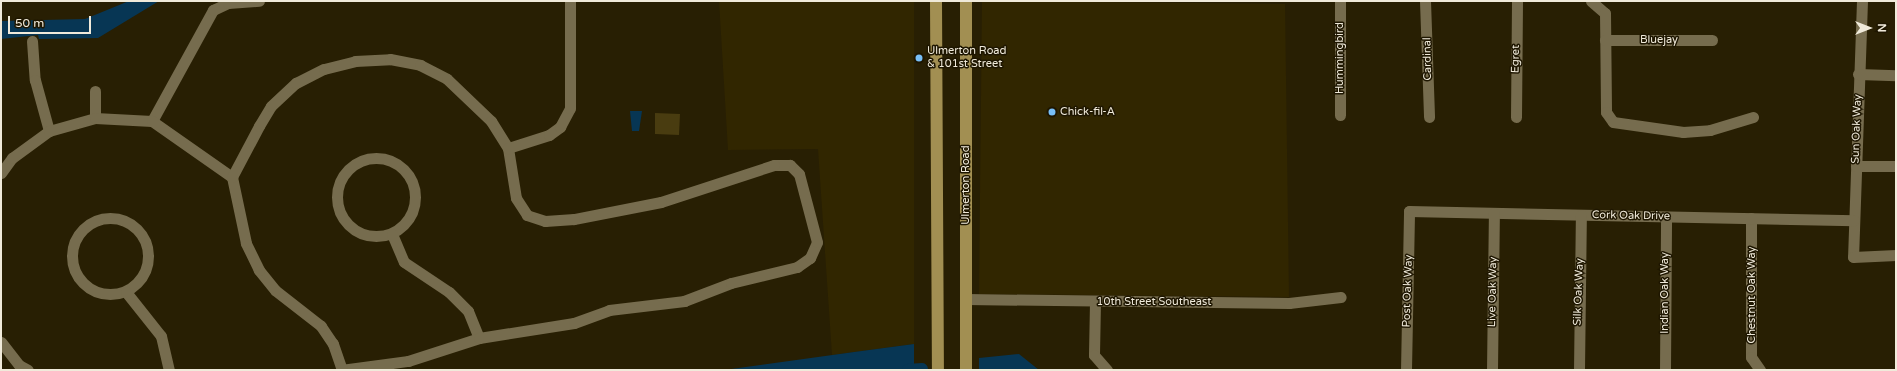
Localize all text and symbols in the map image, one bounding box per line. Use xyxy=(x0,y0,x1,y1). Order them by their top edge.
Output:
scale bar xyxy=(10,8,93,34)
north arrow xyxy=(1849,8,1889,48)
text: 50 m xyxy=(15,16,44,30)
street label: Hummingbird xyxy=(1333,22,1347,94)
text: N xyxy=(1875,24,1888,32)
street label: Bluejay xyxy=(1640,33,1678,47)
street label: Cardinal xyxy=(1421,37,1435,81)
place label: Ulmerton Road & 101st Street xyxy=(927,45,1006,71)
street label: Egret xyxy=(1509,45,1523,73)
marker: Ulmerton Road & 101st Street xyxy=(914,53,924,63)
street label: Sun Oak Way xyxy=(1849,94,1865,164)
place label: Chick-fil-A xyxy=(1060,105,1115,119)
marker: Chick-fil-A xyxy=(1047,107,1057,117)
street label: Ulmerton Road xyxy=(959,145,973,225)
street label: Cork Oak Drive xyxy=(1592,209,1670,223)
street label: Chestnut Oak Way xyxy=(1745,247,1759,343)
street label: Indian Oak Way xyxy=(1658,252,1672,334)
street label: Post Oak Way xyxy=(1400,254,1416,328)
street label: Live Oak Way xyxy=(1486,257,1500,327)
street label: Silk Oak Way xyxy=(1571,258,1587,326)
street label: 10th Street Southeast xyxy=(1097,295,1211,309)

